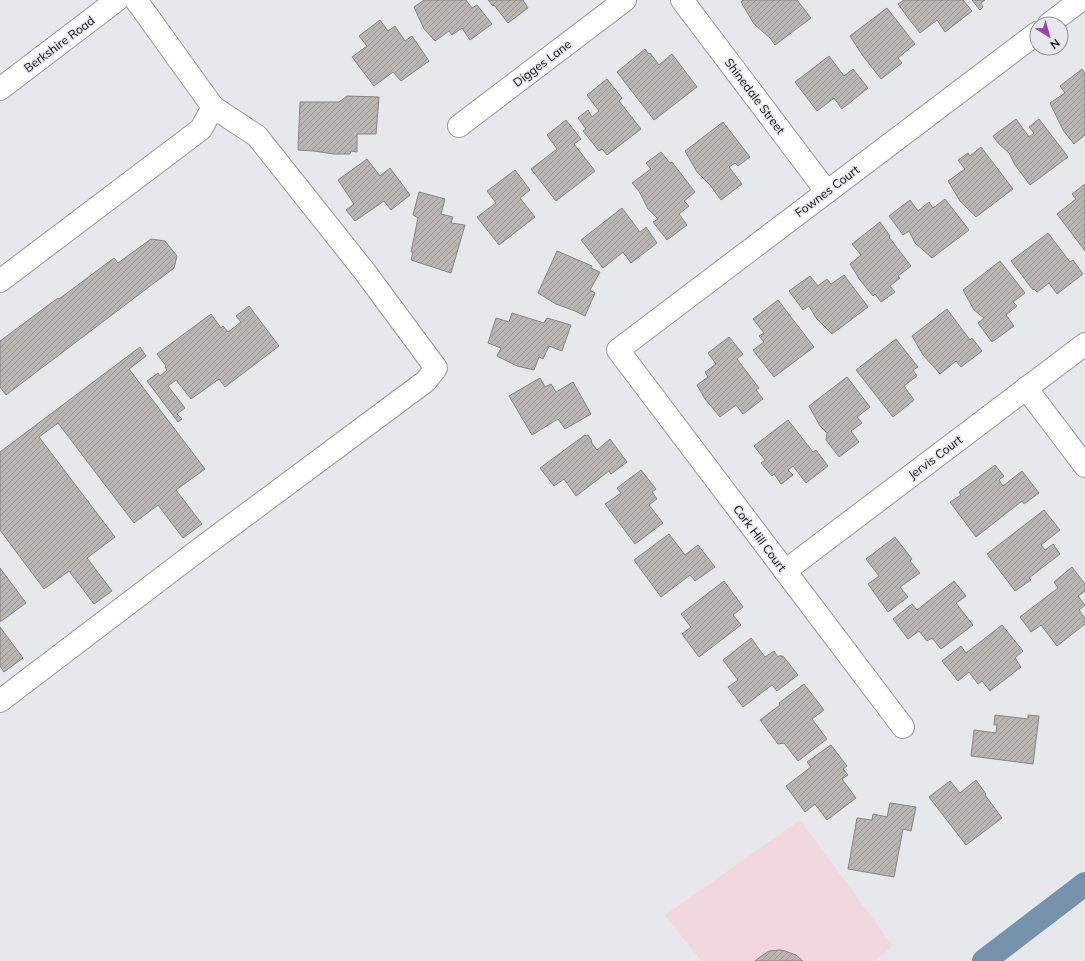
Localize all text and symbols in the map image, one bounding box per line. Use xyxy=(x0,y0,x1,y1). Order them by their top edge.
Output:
street label: Berkshire Road xyxy=(21,13,97,75)
north arrow xyxy=(1029,16,1069,56)
street label: Digges Lane xyxy=(510,36,574,90)
text: N xyxy=(1047,36,1063,52)
street label: Shinedale Street xyxy=(722,55,788,137)
street label: Fownes Court xyxy=(792,162,862,220)
street label: Jervis Court xyxy=(905,432,965,482)
street label: Cork Hill Court xyxy=(730,502,790,574)

